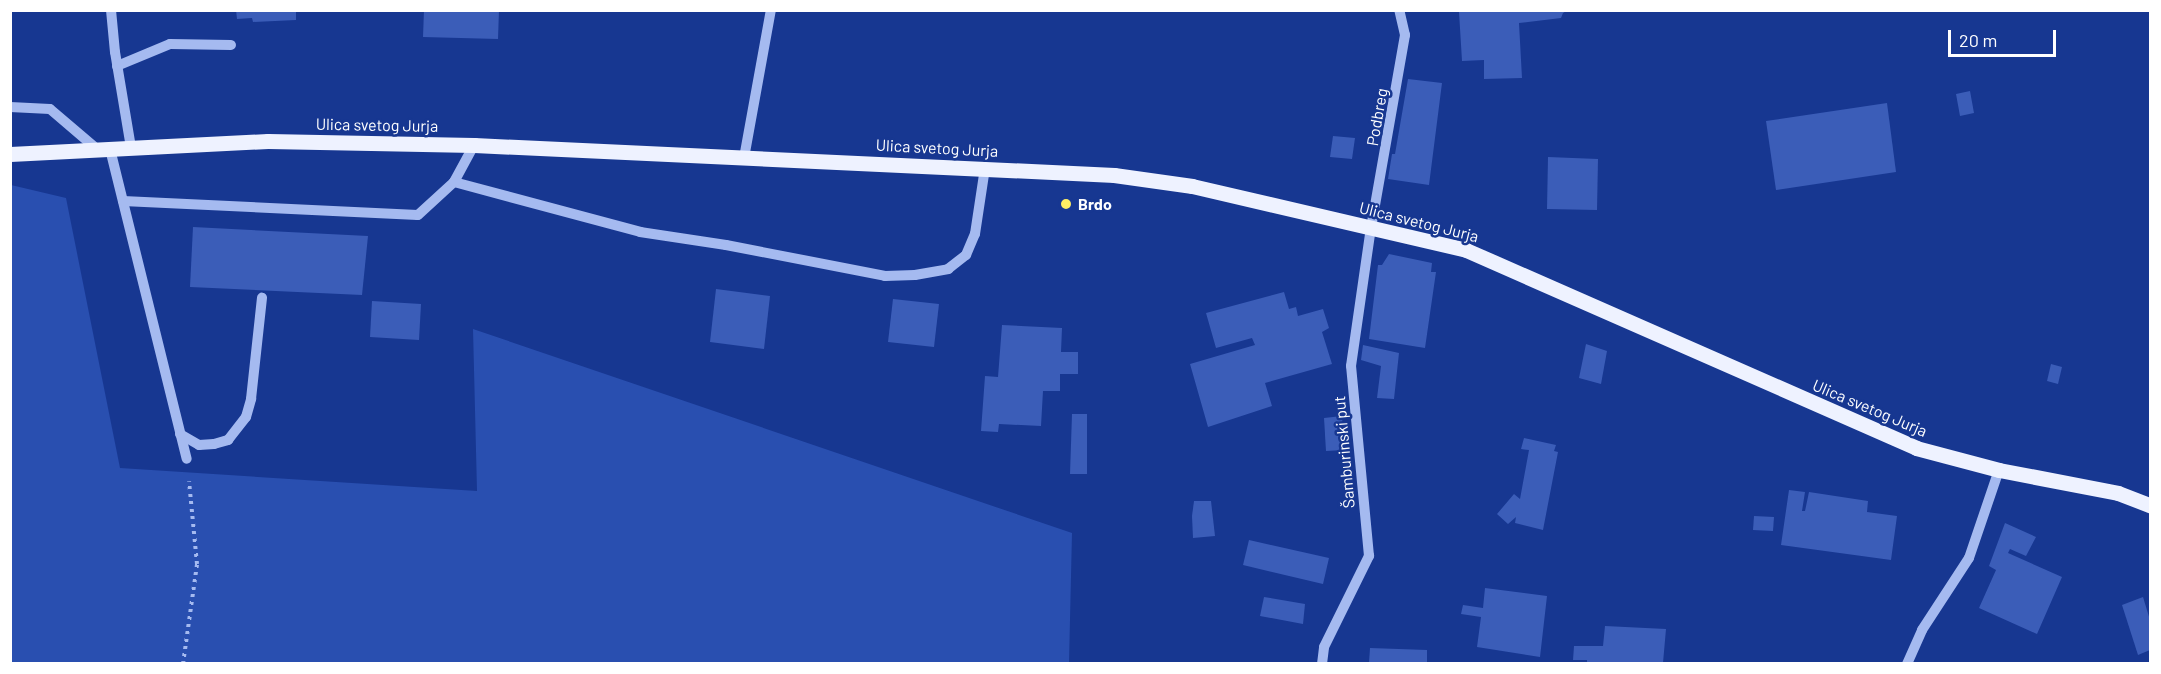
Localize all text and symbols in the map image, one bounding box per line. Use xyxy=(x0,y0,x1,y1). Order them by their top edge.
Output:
scale bar xyxy=(1951,18,2059,56)
text: 20 m xyxy=(1959,29,1997,51)
street label: Podbreg xyxy=(1362,87,1392,147)
street label: Ulica svetog Jurja xyxy=(316,114,438,136)
street label: Ulica svetog Jurja xyxy=(875,135,999,161)
place label: Brdo xyxy=(1078,194,1112,214)
marker: Brdo xyxy=(1059,197,1073,211)
street label: Ulica svetog Jurja xyxy=(1357,198,1481,246)
street label: Ulica svetog Jurja xyxy=(1810,375,1930,441)
street label: Šamburinski put xyxy=(1330,395,1358,509)

